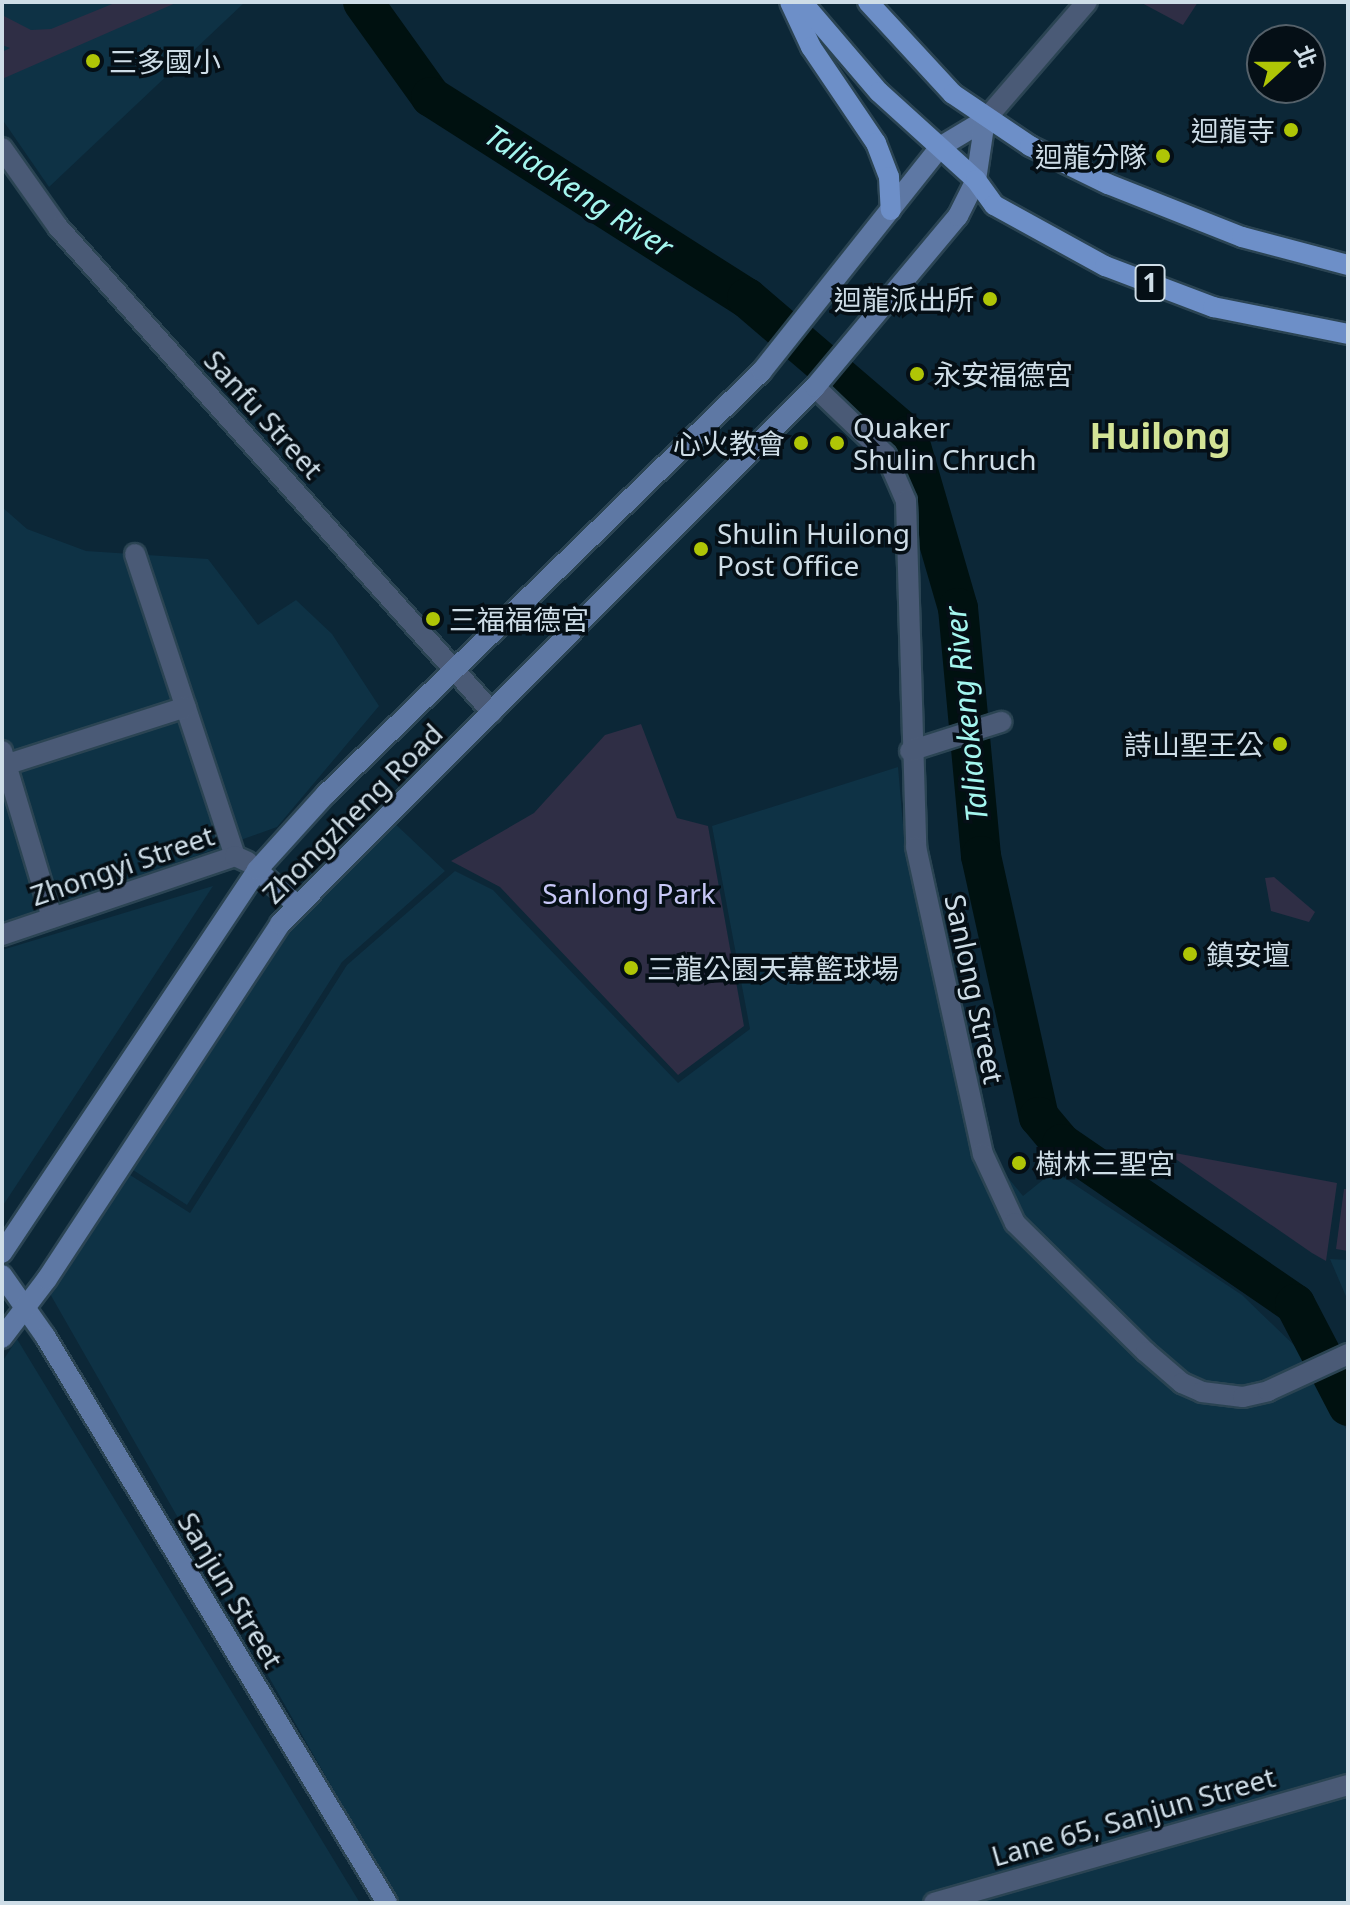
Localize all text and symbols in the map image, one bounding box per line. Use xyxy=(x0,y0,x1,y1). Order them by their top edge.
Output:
north arrow xyxy=(1246,24,1326,104)
text: 北 xyxy=(1289,40,1324,72)
place label: 三多國小 xyxy=(109,44,221,78)
marker: 三多國小 xyxy=(84,52,102,70)
place label: 迴龍寺 xyxy=(1191,113,1275,147)
water label: Taliaokeng River xyxy=(478,117,680,265)
marker: 迴龍寺 xyxy=(1282,121,1300,139)
place label: 迴龍分隊 xyxy=(1035,139,1147,173)
marker: 迴龍分隊 xyxy=(1154,147,1172,165)
road number: 1 xyxy=(1134,261,1166,305)
place label: 迴龍派出所 xyxy=(834,282,974,316)
marker: 迴龍派出所 xyxy=(981,290,999,308)
street label: Sanfu Street xyxy=(198,343,330,485)
place label: 永安福德宮 xyxy=(933,357,1073,391)
marker: 永安福德宮 xyxy=(908,365,926,383)
place label: Quaker Shulin Chruch xyxy=(853,410,1037,476)
district label: Huilong xyxy=(1089,414,1231,458)
place label: 心火教會 xyxy=(673,426,785,460)
marker: 心火教會 xyxy=(792,434,810,452)
marker: Quaker Shulin Chruch xyxy=(828,434,846,452)
place label: Shulin Huilong Post Office xyxy=(717,516,910,582)
marker: Shulin Huilong Post Office xyxy=(692,540,710,558)
place label: 三福福德宮 xyxy=(449,602,589,636)
water label: Taliaokeng River xyxy=(937,604,995,824)
marker: 三福福德宮 xyxy=(424,610,442,628)
street label: Zhongzheng Road xyxy=(255,716,449,910)
place label: 詩山聖王公 xyxy=(1124,727,1264,761)
marker: 詩山聖王公 xyxy=(1271,735,1289,753)
street label: Zhongyi Street xyxy=(26,818,218,912)
park label: Sanlong Park xyxy=(542,876,716,910)
street label: Sanlong Street xyxy=(939,891,1011,1087)
place label: 鎮安壇 xyxy=(1206,937,1290,971)
marker: 鎮安壇 xyxy=(1181,945,1199,963)
place label: 三龍公園天幕籃球場 xyxy=(647,951,899,985)
marker: 三龍公園天幕籃球場 xyxy=(622,959,640,977)
place label: 樹林三聖宮 xyxy=(1035,1146,1175,1180)
marker: 樹林三聖宮 xyxy=(1010,1154,1028,1172)
street label: Sanjun Street xyxy=(171,1506,291,1674)
street label: Lane 65, Sanjun Street xyxy=(987,1759,1279,1873)

